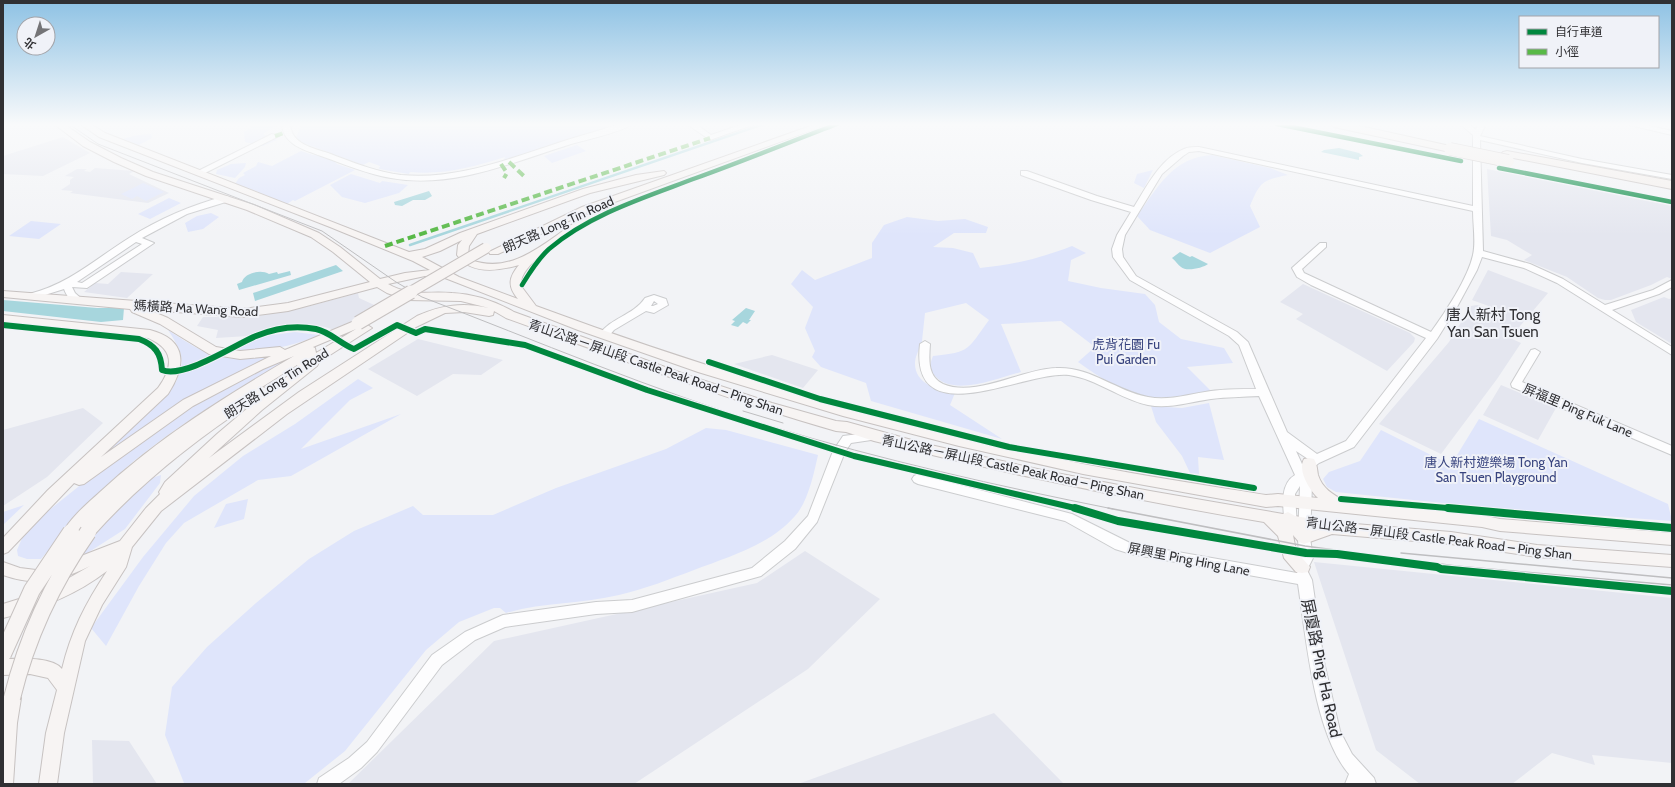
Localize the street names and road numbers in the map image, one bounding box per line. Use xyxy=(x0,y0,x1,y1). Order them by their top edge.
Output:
street label: 朗天路 Long Tin Road xyxy=(500,192,616,256)
street label: 媽橫路 Ma Wang Road xyxy=(133,297,259,319)
street label: 青山公路－屏山段 Castle Peak Road – Ping Shan xyxy=(527,316,785,418)
street label: 朗天路 Long Tin Road xyxy=(221,344,331,422)
street label: 屏福里 Ping Fuk Lane xyxy=(1521,380,1635,440)
street label: 青山公路－屏山段 Castle Peak Road – Ping Shan xyxy=(880,431,1146,503)
street label: 青山公路－屏山段 Castle Peak Road – Ping Shan xyxy=(1305,514,1573,562)
street label: 屏興里 Ping Hing Lane xyxy=(1127,539,1252,579)
street label: 屏廈路 Ping Ha Road xyxy=(1297,597,1346,739)

